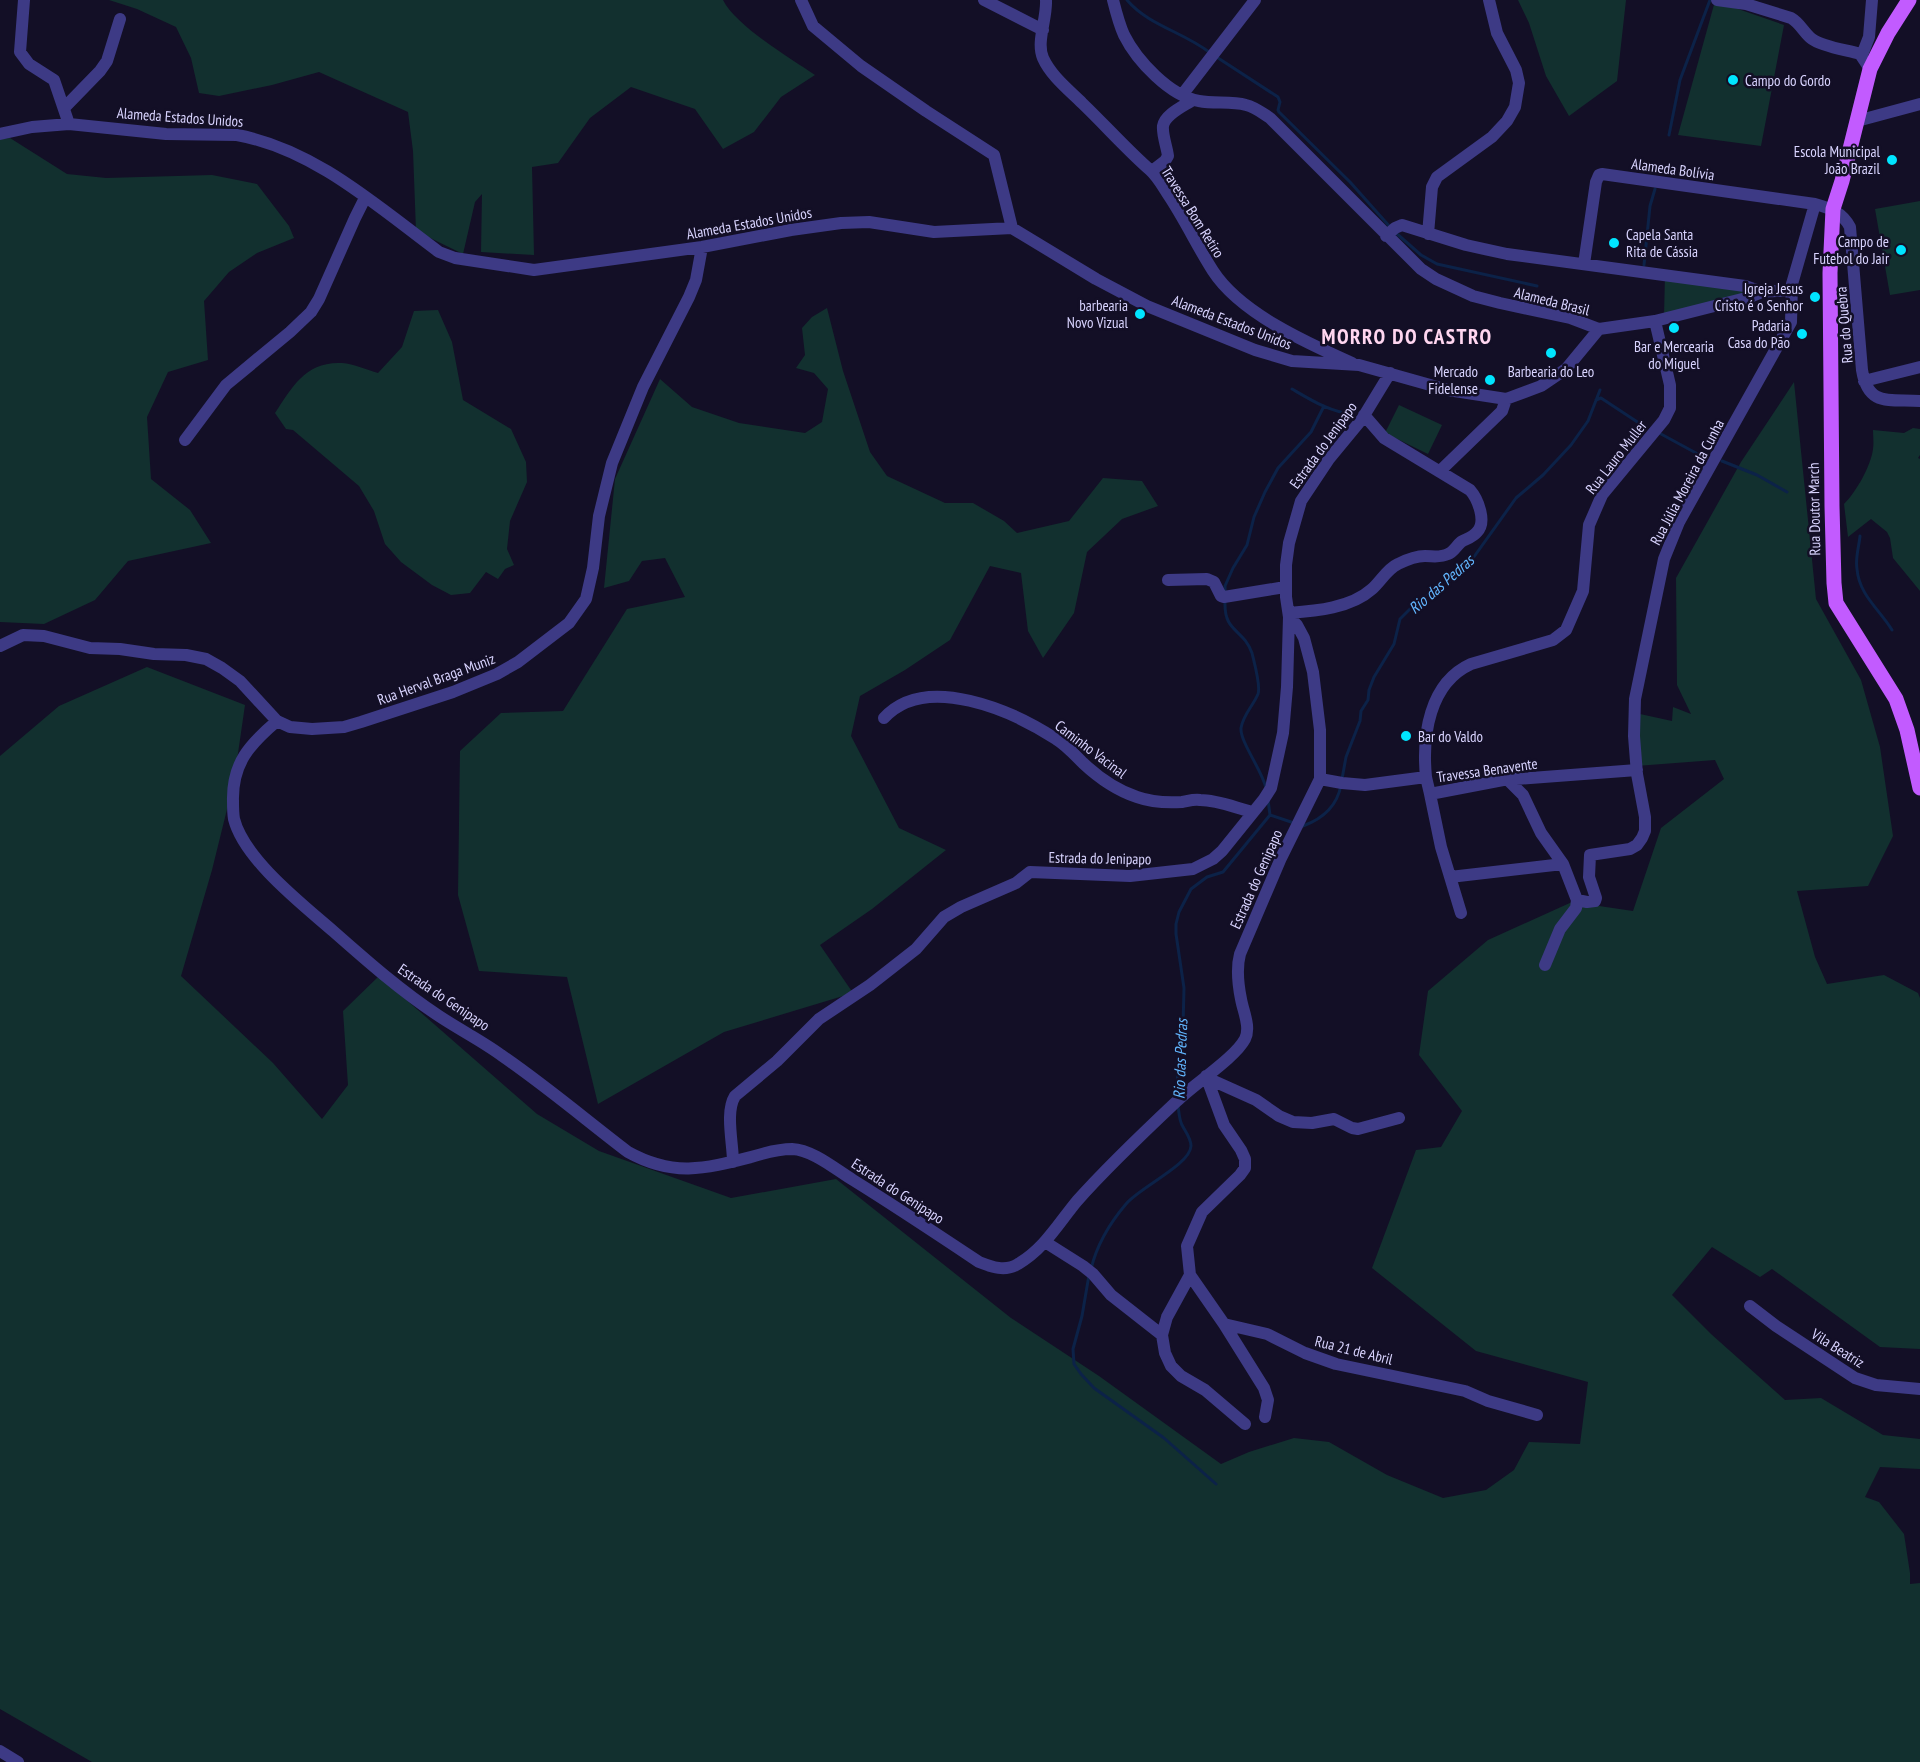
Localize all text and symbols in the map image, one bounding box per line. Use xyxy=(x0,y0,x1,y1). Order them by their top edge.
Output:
place label: Campo do Gordo xyxy=(1745,71,1831,90)
marker: Campo do Gordo xyxy=(1726,73,1740,87)
street label: Alameda Estados Unidos xyxy=(116,103,244,131)
place label: Escola Municipal João Brazil xyxy=(1794,142,1881,178)
marker: Escola Municipal João Brazil xyxy=(1885,153,1899,167)
street label: Alameda Bolívia xyxy=(1630,154,1716,184)
street label: Travessa Bom Retiro xyxy=(1157,163,1229,261)
street label: Alameda Estados Unidos xyxy=(685,203,813,243)
place label: Capela Santa Rita de Cássia xyxy=(1626,225,1698,261)
place label: Campo de Futebol do Jair xyxy=(1813,232,1890,268)
marker: Capela Santa Rita de Cássia xyxy=(1607,236,1621,250)
marker: Campo de Futebol do Jair xyxy=(1894,243,1908,257)
place label: Igreja Jesus Cristo é o Senhor xyxy=(1715,279,1804,315)
street label: Alameda Brasil xyxy=(1512,282,1592,320)
street label: Rua do Quebra xyxy=(1831,286,1857,364)
street label: Alameda Estados Unidos xyxy=(1169,290,1295,354)
marker: Igreja Jesus Cristo é o Senhor xyxy=(1808,290,1822,304)
place label: barbearia Novo Vizual xyxy=(1067,296,1128,332)
marker: barbearia Novo Vizual xyxy=(1133,307,1147,321)
place label: Padaria Casa do Pão xyxy=(1728,316,1790,352)
marker: Bar e Mercearia do Miguel xyxy=(1667,321,1681,335)
district label: MORRO DO CASTRO xyxy=(1321,323,1493,350)
marker: Padaria Casa do Pão xyxy=(1795,327,1809,341)
place label: Bar e Mercearia do Miguel xyxy=(1634,337,1714,373)
marker: Barbearia do Leo xyxy=(1544,346,1558,360)
place label: Mercado Fidelense xyxy=(1428,362,1478,398)
place label: Barbearia do Leo xyxy=(1508,362,1594,381)
marker: Mercado Fidelense xyxy=(1483,373,1497,387)
street label: Estrada do Jenipapo xyxy=(1285,398,1361,492)
street label: Rua Lauro Muller xyxy=(1581,416,1651,498)
street label: Rua Júlia Moreira da Cunha xyxy=(1646,416,1728,548)
street label: Rua Doutor March xyxy=(1804,462,1824,556)
water label: Rio das Pedras xyxy=(1404,549,1479,618)
street label: Rua Herval Braga Muniz xyxy=(375,649,497,709)
street label: Caminho Vacinal xyxy=(1051,716,1131,783)
place label: Bar do Valdo xyxy=(1418,727,1483,746)
marker: Bar do Valdo xyxy=(1399,729,1413,743)
street label: Travessa Benavente xyxy=(1435,754,1539,786)
street label: Estrada do Genipapo xyxy=(1226,826,1286,932)
street label: Estrada do Jenipapo xyxy=(1048,848,1152,868)
street label: Estrada do Genipapo xyxy=(395,959,493,1035)
water label: Rio das Pedras xyxy=(1169,1017,1191,1099)
street label: Estrada do Genipapo xyxy=(848,1154,948,1228)
street label: Vila Beatriz xyxy=(1807,1324,1868,1372)
street label: Rua 21 de Abril xyxy=(1313,1331,1395,1369)

